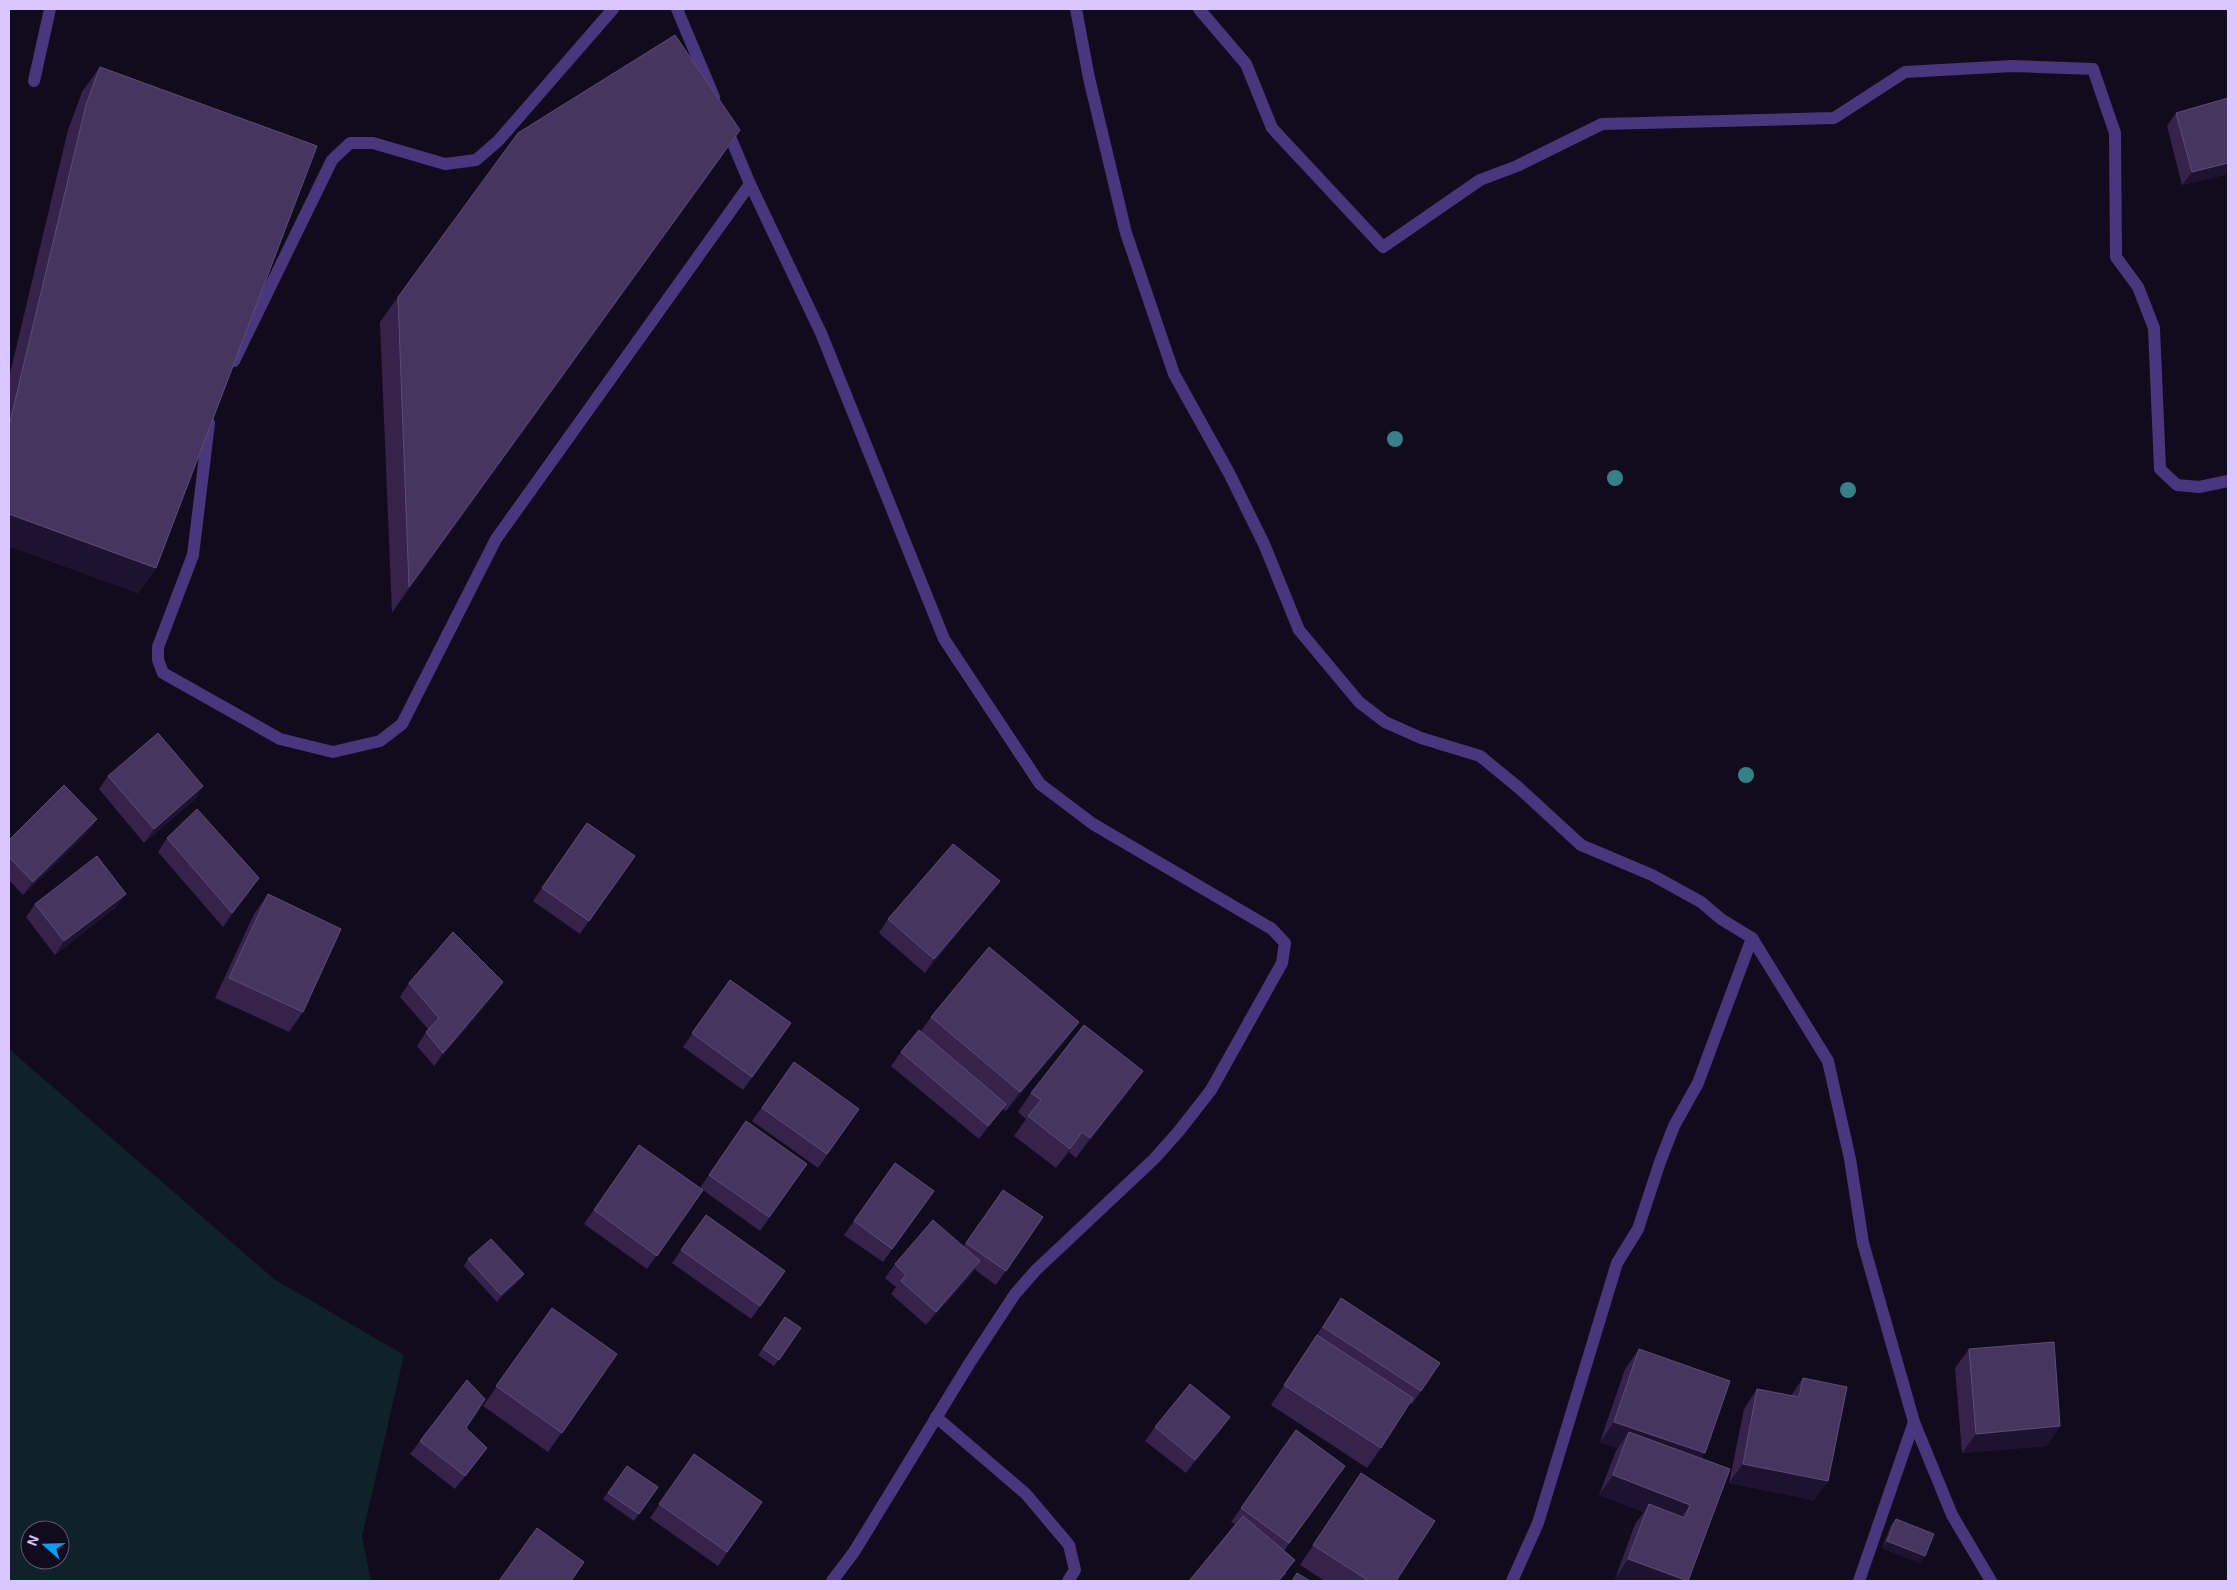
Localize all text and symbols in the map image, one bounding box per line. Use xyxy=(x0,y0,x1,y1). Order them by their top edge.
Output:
north arrow xyxy=(20,1520,70,1570)
text: N xyxy=(23,1533,42,1548)

